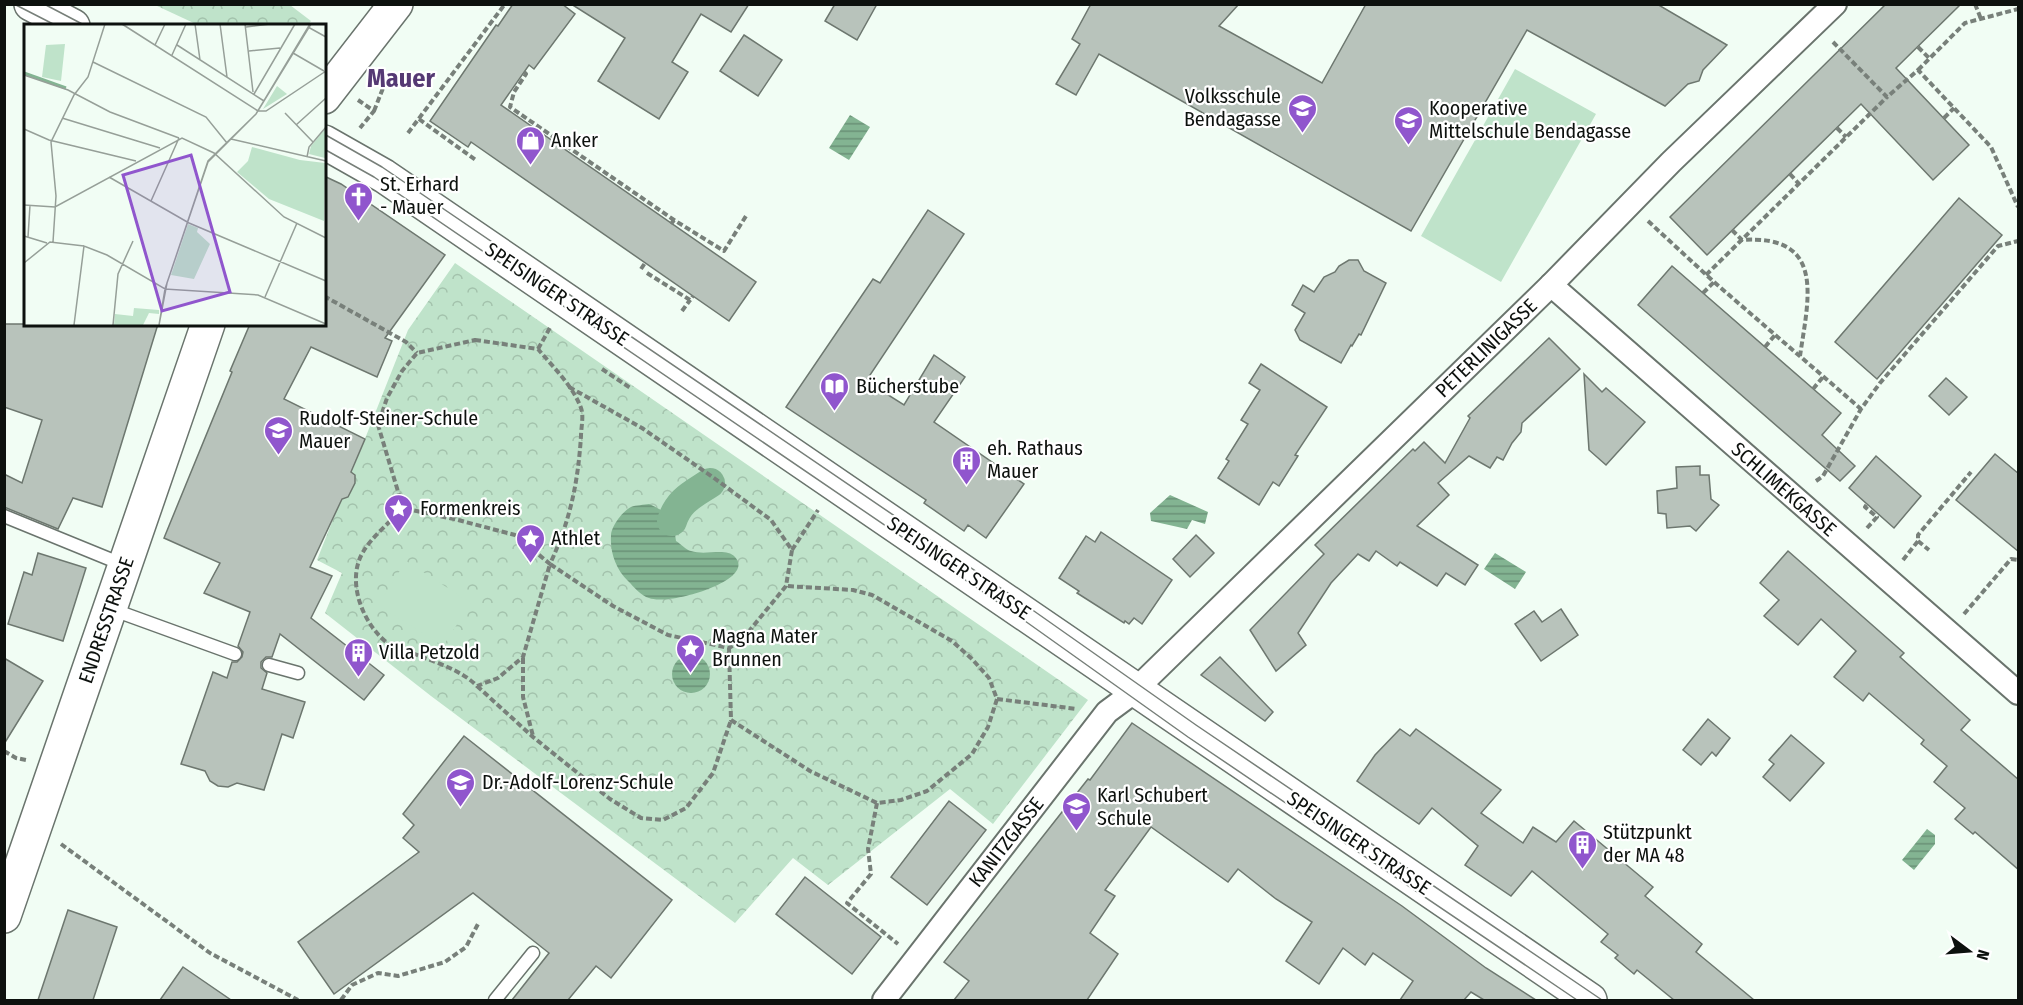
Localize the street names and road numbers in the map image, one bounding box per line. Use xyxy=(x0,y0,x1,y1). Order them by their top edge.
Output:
street label: SPEISINGER STRASSE xyxy=(481,237,633,351)
street label: PETERLINIGASSE xyxy=(1430,294,1542,402)
street label: SCHLIMEKGASSE xyxy=(1727,437,1841,541)
street label: SPEISINGER STRASSE xyxy=(883,511,1035,625)
street label: ENDRESSTRASSE xyxy=(73,554,139,686)
street label: SPEISINGER STRASSE xyxy=(1283,786,1435,900)
street label: KANITZGASSE xyxy=(964,792,1048,892)

